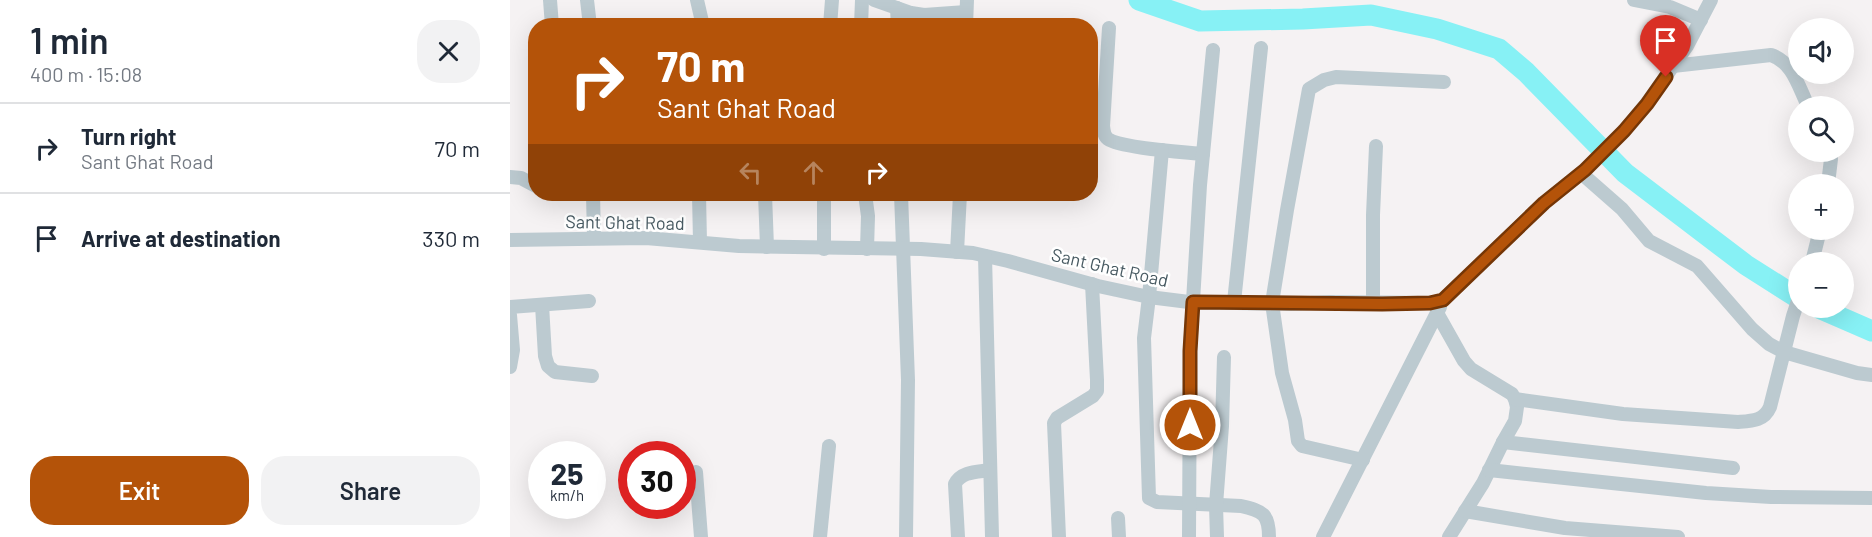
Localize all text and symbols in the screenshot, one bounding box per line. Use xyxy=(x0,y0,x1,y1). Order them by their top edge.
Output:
pin xyxy=(1640,15,1691,77)
text: 1 min xyxy=(30,18,109,61)
map controls xyxy=(1788,18,1854,318)
button: sound xyxy=(1788,18,1854,84)
button: close xyxy=(417,20,480,83)
icon: arrive xyxy=(1649,24,1682,57)
text: 70 m xyxy=(657,40,745,90)
icon: right xyxy=(558,42,636,120)
text: 400 m · 15:08 xyxy=(30,62,142,86)
text: Sant Ghat Road xyxy=(657,91,836,123)
button: search xyxy=(1788,96,1854,162)
text: Turn right xyxy=(81,123,176,149)
icon: right xyxy=(30,132,63,165)
text: 70 m xyxy=(435,135,480,161)
text: Sant Ghat Road xyxy=(81,149,214,173)
icon: left xyxy=(734,156,767,189)
icon: ahead xyxy=(797,156,830,189)
icon: right xyxy=(860,156,893,189)
button: + xyxy=(1788,174,1854,240)
street label: Sant Ghat Road xyxy=(565,210,685,234)
icon: arrive xyxy=(30,222,63,255)
text: Arrive at destination xyxy=(81,225,280,251)
text: 330 m xyxy=(422,225,480,251)
street label: Sant Ghat Road xyxy=(1049,243,1171,291)
button: − xyxy=(1788,252,1854,318)
position arrow xyxy=(1158,393,1222,457)
speed limit sign: 30 xyxy=(618,441,696,519)
text: 25 xyxy=(551,455,583,491)
button: Exit xyxy=(30,456,249,525)
button: Share xyxy=(261,456,480,525)
text: km/h xyxy=(550,486,584,504)

